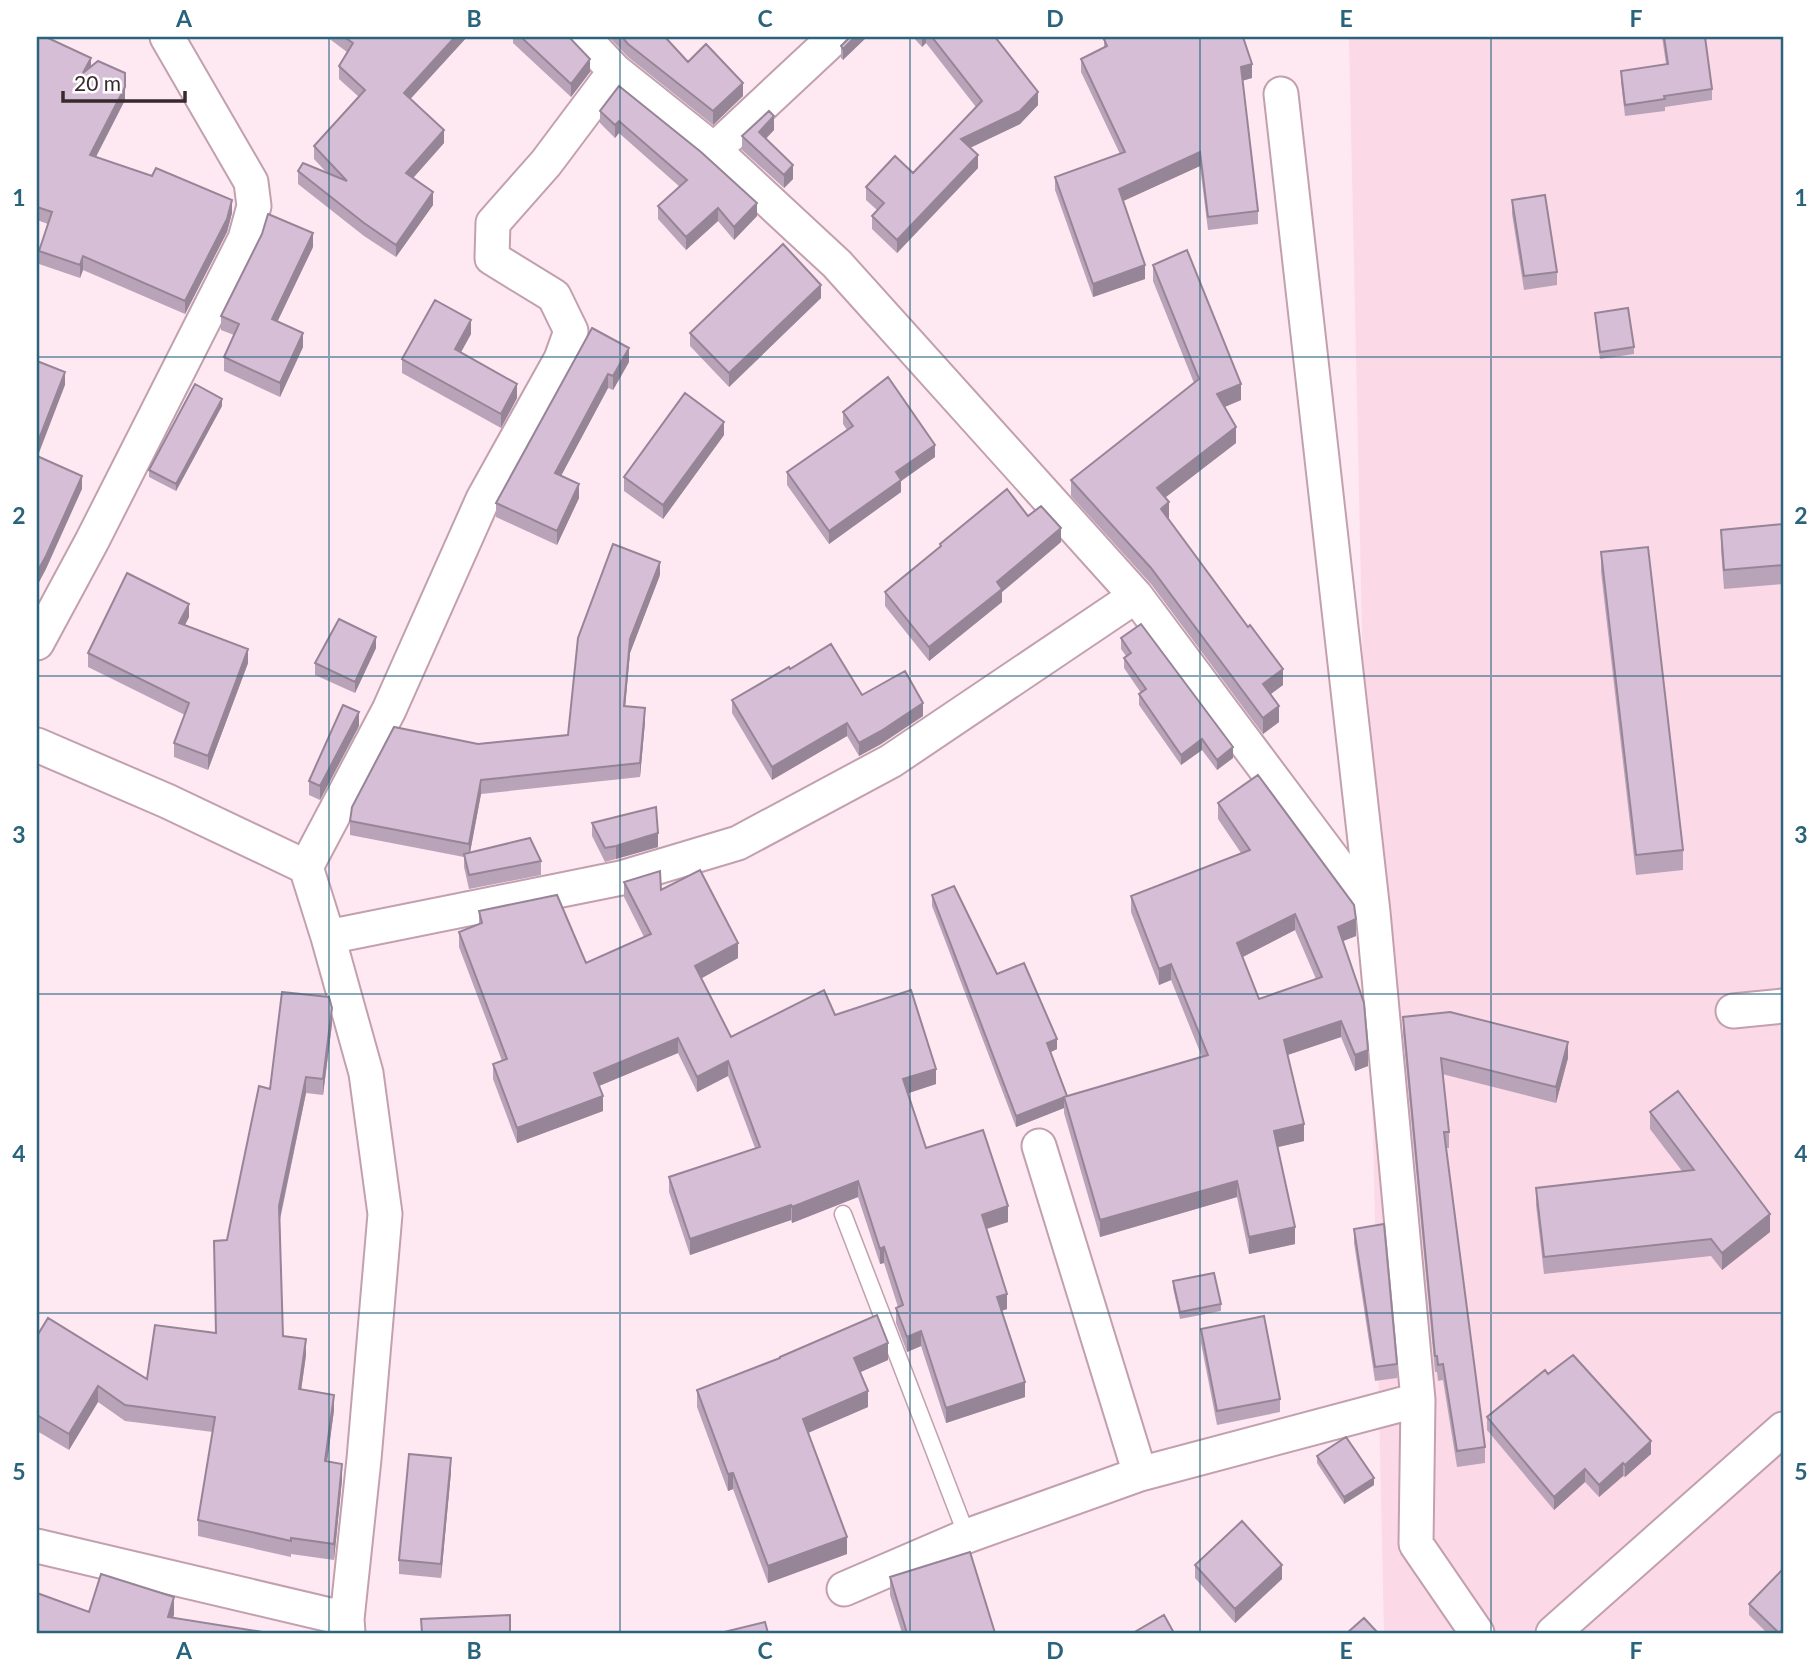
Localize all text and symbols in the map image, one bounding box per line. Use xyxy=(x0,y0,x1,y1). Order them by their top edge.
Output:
text: A xyxy=(175,4,193,32)
text: B xyxy=(466,4,482,32)
text: C xyxy=(757,4,773,32)
text: D xyxy=(1046,4,1064,32)
text: E xyxy=(1339,4,1353,32)
text: F xyxy=(1629,4,1643,32)
scale bar xyxy=(63,60,186,104)
text: 20 m xyxy=(74,70,121,95)
text: 1 xyxy=(12,183,26,211)
text: 1 xyxy=(1794,183,1808,211)
text: 2 xyxy=(12,501,26,529)
text: 2 xyxy=(1794,501,1808,529)
text: 3 xyxy=(12,820,26,848)
text: 3 xyxy=(1794,820,1808,848)
text: 4 xyxy=(12,1139,26,1167)
text: 4 xyxy=(1794,1139,1808,1167)
text: 5 xyxy=(12,1457,26,1485)
text: 5 xyxy=(1794,1457,1808,1485)
text: A xyxy=(175,1636,193,1664)
text: B xyxy=(466,1636,482,1664)
text: C xyxy=(757,1636,773,1664)
text: D xyxy=(1046,1636,1064,1664)
text: E xyxy=(1339,1636,1353,1664)
text: F xyxy=(1629,1636,1643,1664)

